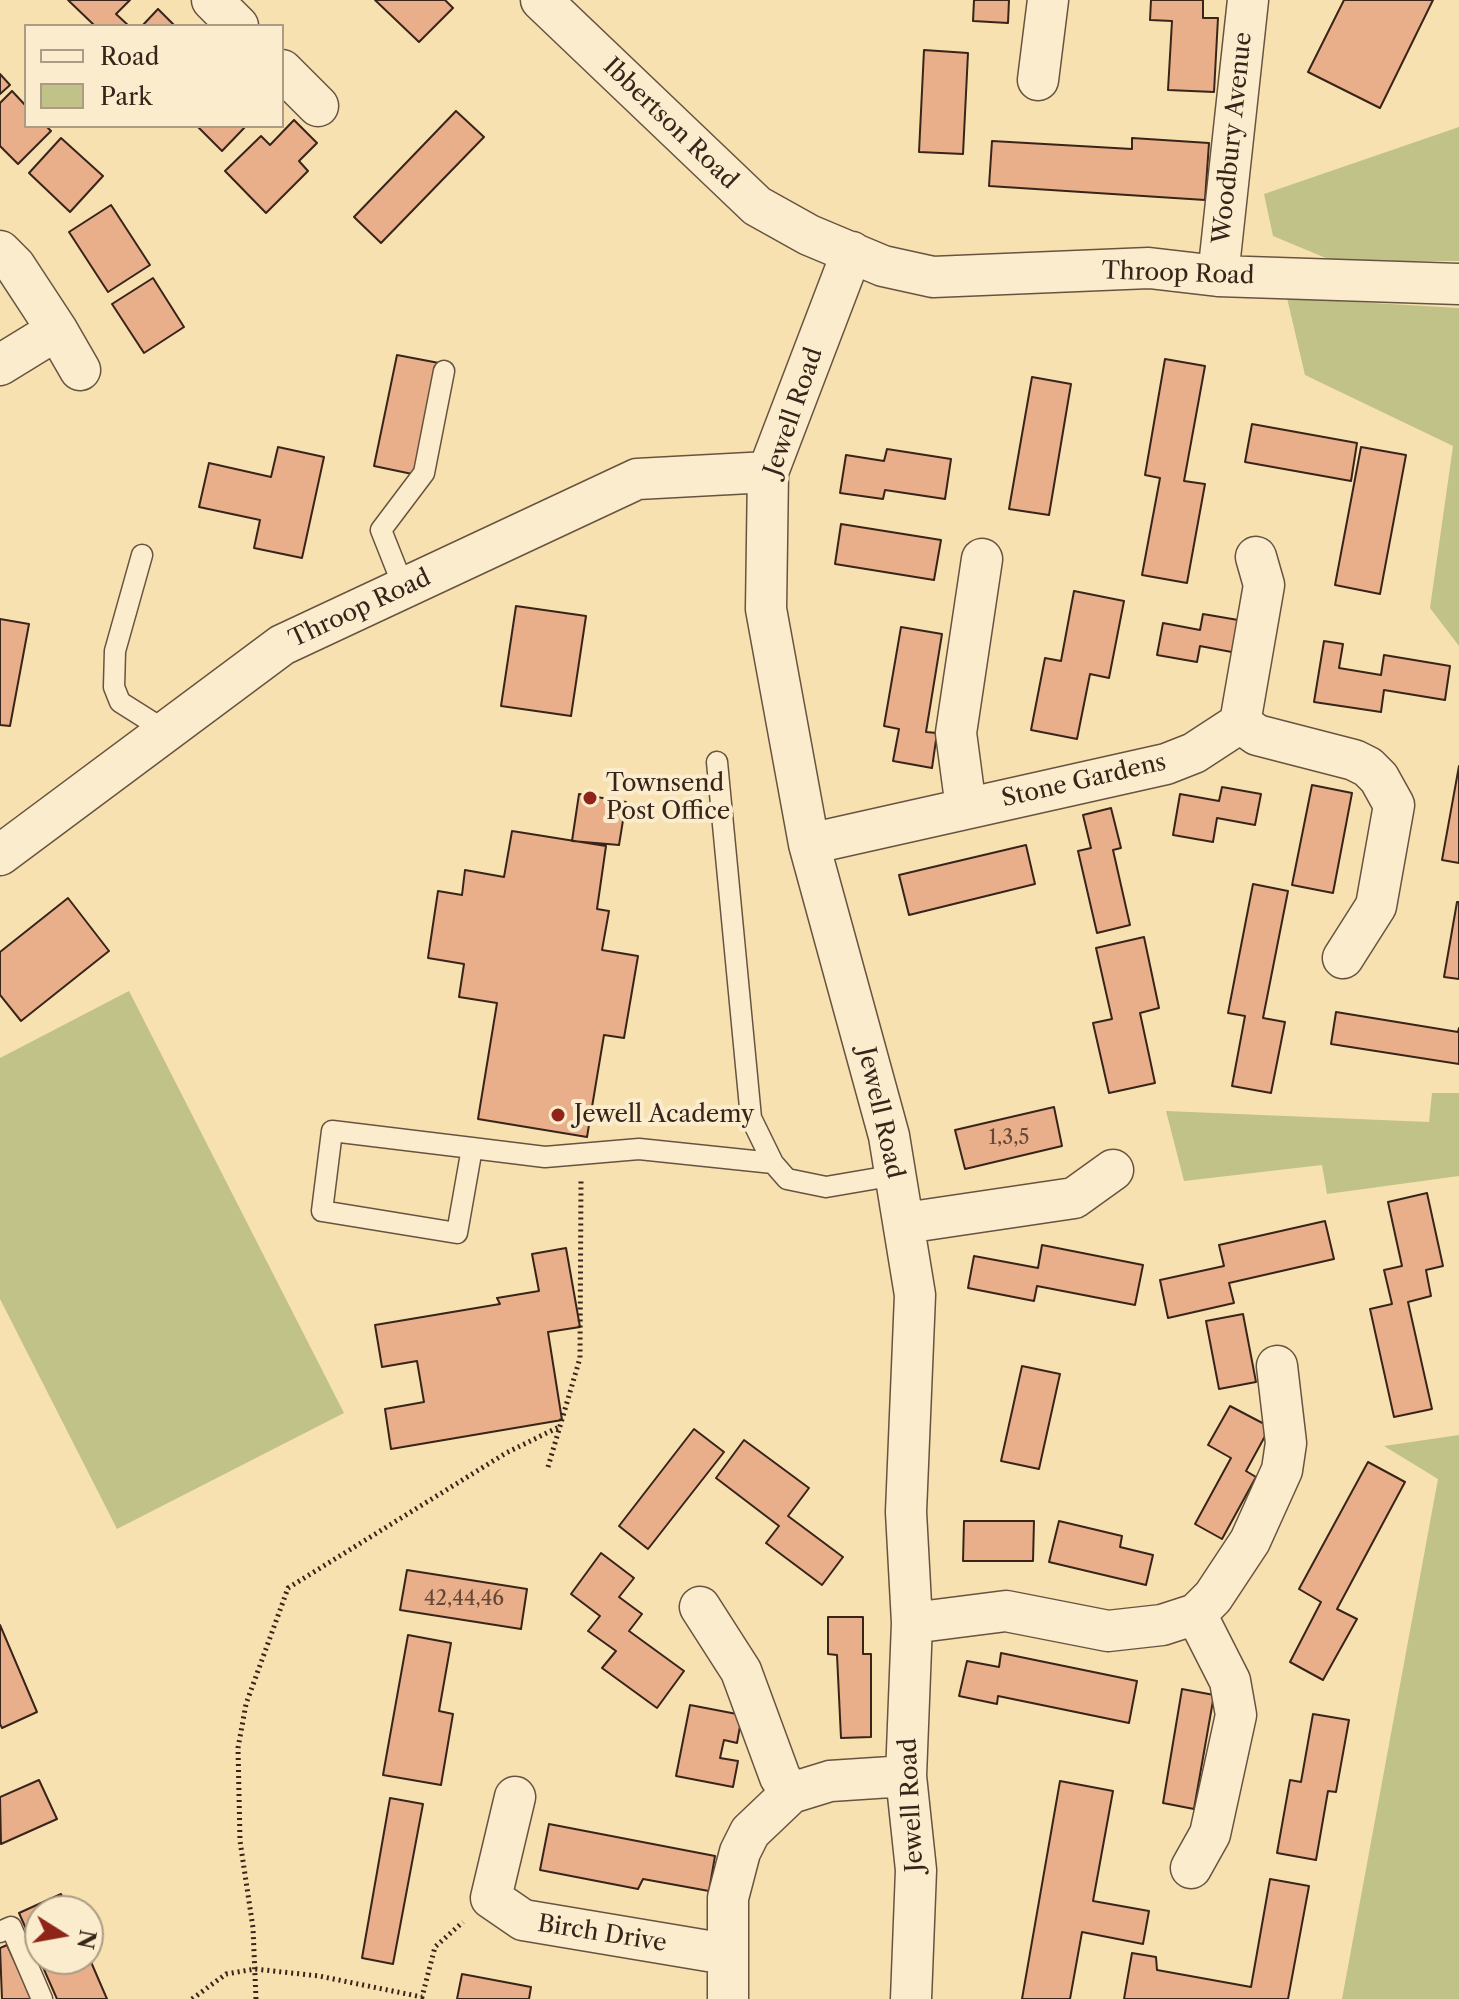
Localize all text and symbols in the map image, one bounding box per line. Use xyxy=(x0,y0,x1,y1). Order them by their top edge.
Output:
legend xyxy=(24,24,284,128)
street label: Woodbury Avenue xyxy=(1208,31,1258,245)
text: Road xyxy=(100,42,159,71)
street label: Ibbertson Road xyxy=(597,53,743,195)
text: Park xyxy=(100,82,152,111)
street label: Throop Road xyxy=(1101,257,1255,291)
street label: Jewell Road xyxy=(759,344,829,480)
street label: Throop Road xyxy=(285,564,435,654)
street label: Stone Gardens xyxy=(999,748,1169,814)
place label: Townsend Post Office xyxy=(606,770,730,826)
marker: Townsend Post Office xyxy=(581,789,599,807)
street label: Jewell Road xyxy=(851,1045,909,1181)
place label: Jewell Academy xyxy=(574,1101,754,1129)
marker: Jewell Academy xyxy=(549,1106,567,1124)
house number: 1,3,5 xyxy=(989,1126,1029,1150)
house number: 42,44,46 xyxy=(424,1587,504,1611)
street label: Jewell Road xyxy=(894,1737,930,1873)
north arrow xyxy=(24,1895,104,1975)
street label: Birch Drive xyxy=(535,1910,669,1958)
text: N xyxy=(71,1927,101,1951)

